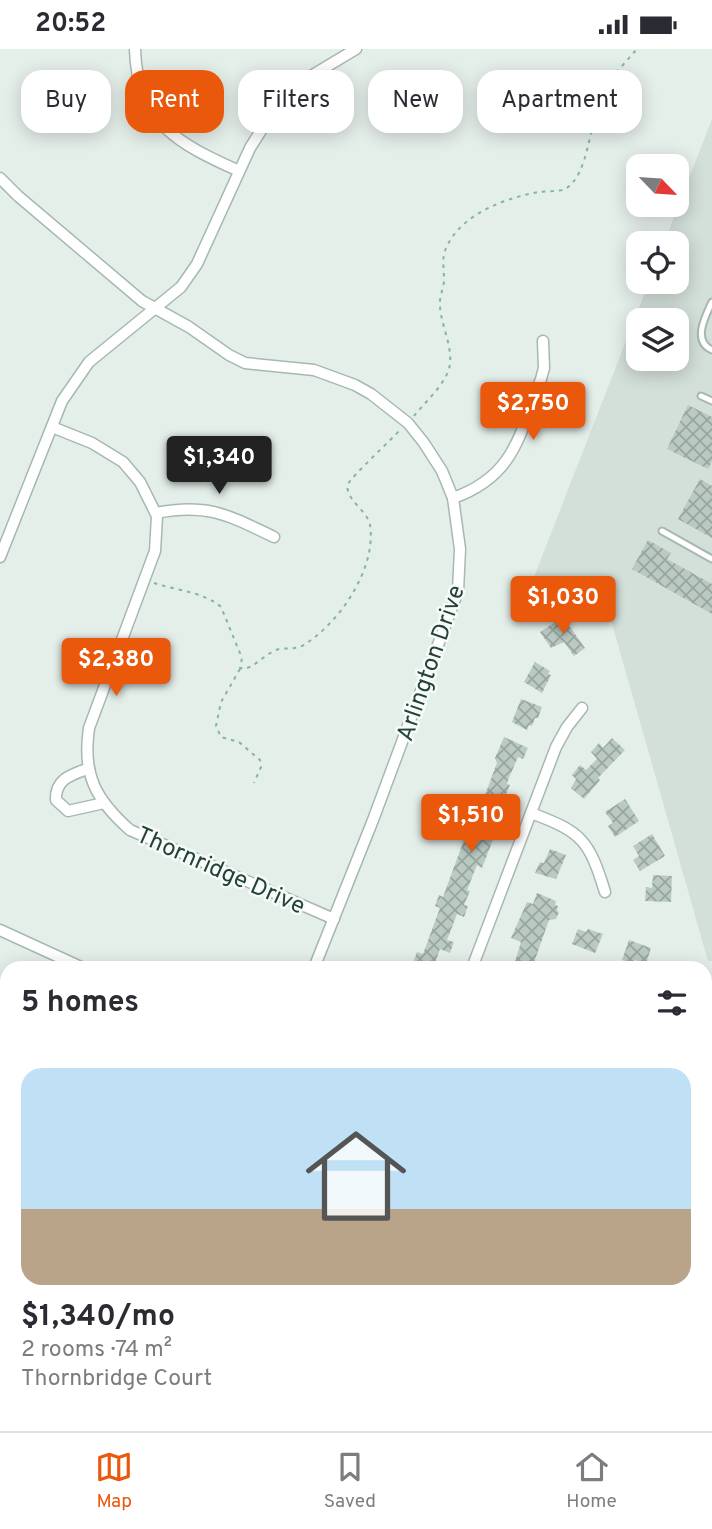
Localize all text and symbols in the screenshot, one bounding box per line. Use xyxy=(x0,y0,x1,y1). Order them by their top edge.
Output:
text: 20:52 xyxy=(35,8,106,41)
chip: Buy xyxy=(21,70,111,133)
chip: Rent xyxy=(125,70,224,133)
chip: Filters xyxy=(238,70,354,133)
chip: New xyxy=(368,70,463,133)
chip: Apartment xyxy=(477,70,642,133)
north arrow xyxy=(626,154,690,217)
map controls xyxy=(626,154,689,371)
button: locate xyxy=(626,231,689,294)
button: layers xyxy=(626,308,689,371)
pin: $2,750 xyxy=(476,383,590,442)
text: $2,750 xyxy=(496,390,570,419)
pin: $1,340 xyxy=(162,437,276,496)
text: $1,340 xyxy=(183,444,255,473)
pin: $1,030 xyxy=(506,577,620,636)
street label: Arlington Drive xyxy=(391,582,473,746)
text: $1,030 xyxy=(527,584,599,613)
pin: $2,380 xyxy=(59,639,173,698)
text: $2,380 xyxy=(78,646,154,675)
pin: $1,510 xyxy=(414,795,528,854)
text: $1,510 xyxy=(437,802,505,831)
street label: Thornridge Drive xyxy=(131,821,309,922)
icon: filters xyxy=(653,984,691,1022)
text: 5 homes xyxy=(21,985,139,1022)
icon: home xyxy=(293,1113,419,1239)
text: $1,340/mo xyxy=(21,1299,175,1336)
text: 2 rooms · 74 m² xyxy=(21,1336,172,1365)
text: Thornbridge Court xyxy=(21,1365,212,1394)
tab: Map xyxy=(95,1448,133,1514)
tab: Saved xyxy=(324,1448,376,1514)
tab: Home xyxy=(566,1448,617,1514)

